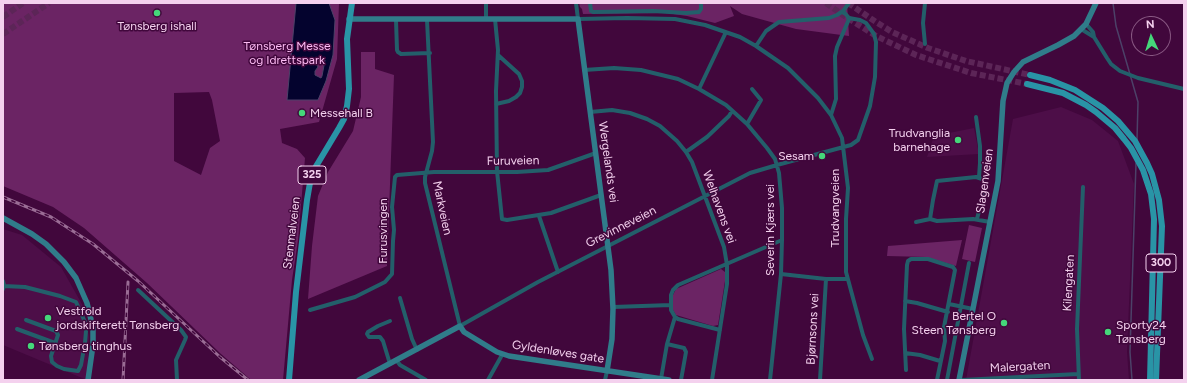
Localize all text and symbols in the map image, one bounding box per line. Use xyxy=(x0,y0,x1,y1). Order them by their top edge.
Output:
marker: Tønsberg ishall xyxy=(152,8,162,18)
north arrow xyxy=(1131,16,1171,56)
text: N xyxy=(1145,18,1155,31)
place label: Tønsberg ishall xyxy=(117,19,197,33)
park label: Tønsberg Messe og Idrettspark xyxy=(243,39,331,67)
place label: Messehall B xyxy=(310,106,373,120)
marker: Messehall B xyxy=(297,108,307,118)
street label: Wergelands vei xyxy=(595,121,621,203)
place label: Trudvanglia barnehage xyxy=(889,126,950,154)
marker: Trudvanglia barnehage xyxy=(953,135,963,145)
street label: Slagenveien xyxy=(973,148,997,214)
place label: Sesam xyxy=(778,149,814,163)
marker: Sesam xyxy=(817,151,827,161)
street label: Furuveien xyxy=(487,153,539,169)
road number: 325 xyxy=(298,166,326,184)
street label: Welhavens vei xyxy=(699,169,739,245)
street label: Trudvangveien xyxy=(828,169,842,247)
street label: Markveien xyxy=(429,180,455,236)
street label: Severin Kjærs vei xyxy=(763,184,777,276)
street label: Stenmalveien xyxy=(280,196,304,270)
street label: Furusvingen xyxy=(376,198,390,264)
street label: Grevinneveien xyxy=(583,203,659,251)
street label: Kilengaten xyxy=(1060,254,1078,312)
road number: 300 xyxy=(1146,254,1176,272)
street label: Bjørnsons vei xyxy=(804,293,822,365)
place label: Vestfold jordskifterett Tønsberg xyxy=(56,304,179,332)
place label: Bertel O Steen Tønsberg xyxy=(912,309,996,337)
marker: Vestfold jordskifterett Tønsberg xyxy=(43,313,53,323)
marker: Bertel O Steen Tønsberg xyxy=(999,318,1009,328)
place label: Sporty24 Tønsberg xyxy=(1116,318,1166,346)
marker: Sporty24 Tønsberg xyxy=(1103,327,1113,337)
street label: Gyldenløves gate xyxy=(511,338,605,366)
place label: Tønsberg tinghus xyxy=(39,339,132,353)
marker: Tønsberg tinghus xyxy=(26,341,36,351)
street label: Malergaten xyxy=(989,358,1051,376)

